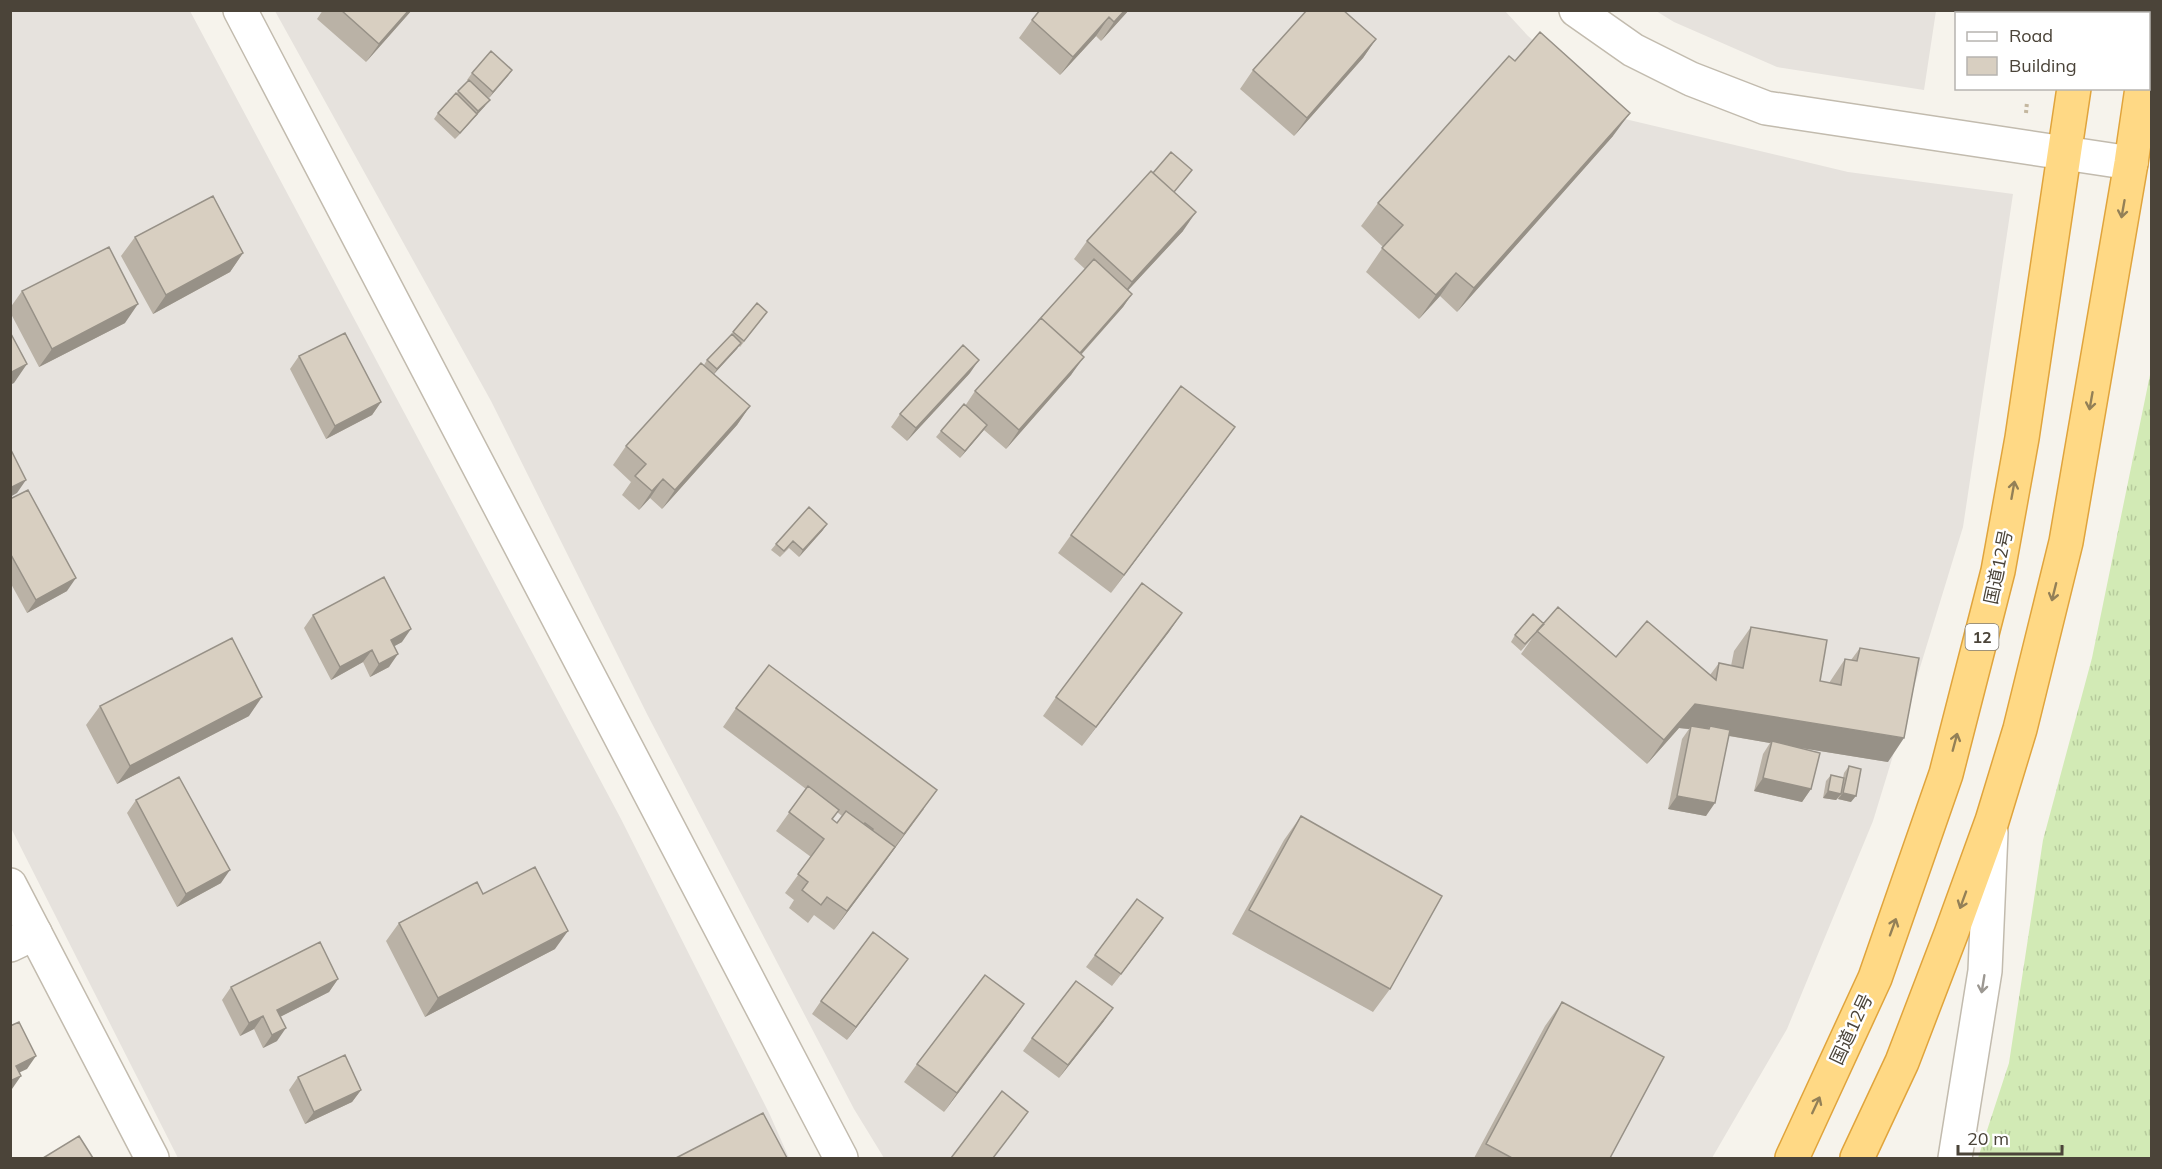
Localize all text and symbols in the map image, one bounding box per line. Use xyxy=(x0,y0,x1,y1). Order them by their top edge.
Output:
legend xyxy=(1955,12,2150,90)
text: Road xyxy=(2009,24,2053,47)
text: Building xyxy=(2009,54,2077,77)
one-way arrow xyxy=(2118,198,2129,218)
one-way arrow xyxy=(2085,390,2096,410)
one-way arrow xyxy=(2007,481,2018,501)
street label: 国道12号 xyxy=(1979,528,2017,606)
one-way arrow xyxy=(2047,582,2059,601)
road number: 12 xyxy=(1966,624,1998,650)
one-way arrow xyxy=(1950,732,1961,751)
one-way arrow xyxy=(1957,890,1968,909)
one-way arrow xyxy=(1889,918,1900,936)
one-way arrow xyxy=(1978,974,1989,994)
street label: 国道12号 xyxy=(1825,990,1877,1068)
one-way arrow xyxy=(1811,1097,1822,1115)
scale bar xyxy=(1958,1118,2062,1156)
text: 20 m xyxy=(1967,1127,2009,1150)

